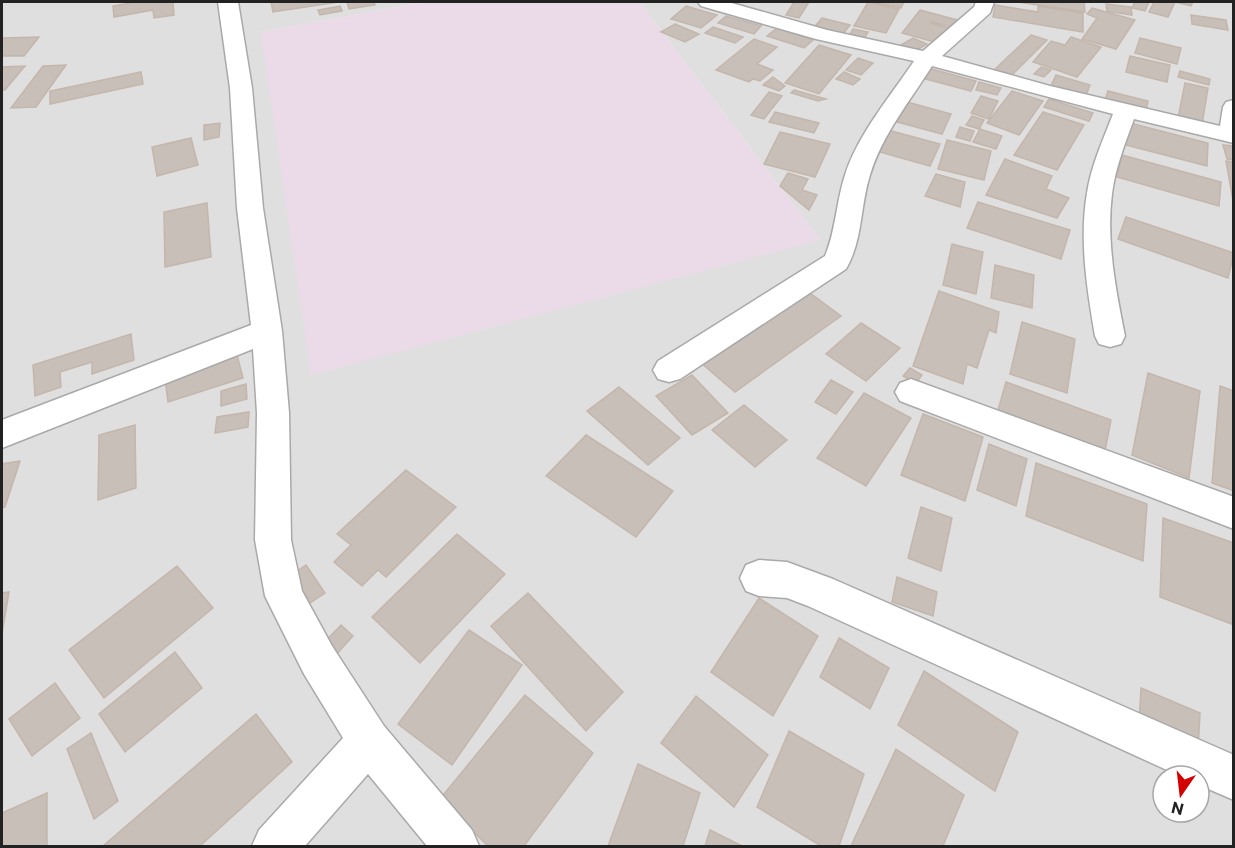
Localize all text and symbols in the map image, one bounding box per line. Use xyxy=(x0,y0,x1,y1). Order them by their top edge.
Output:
north arrow xyxy=(1151,764,1211,824)
text: N xyxy=(1169,798,1185,820)

